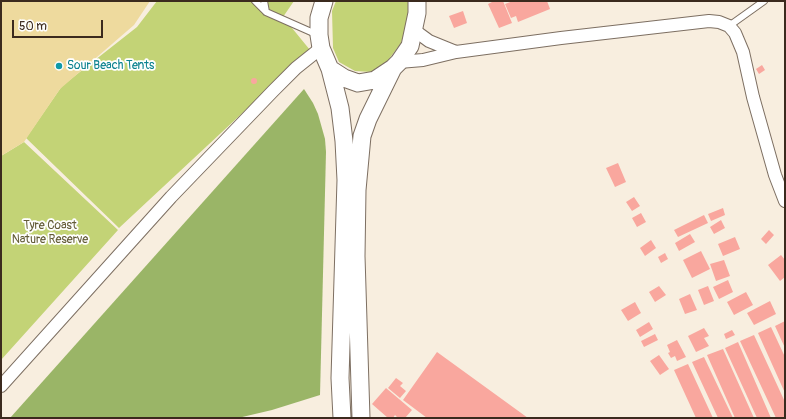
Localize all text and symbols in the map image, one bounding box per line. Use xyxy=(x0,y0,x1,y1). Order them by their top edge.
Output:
scale bar xyxy=(14,12,105,38)
text: 50 m xyxy=(19,19,47,34)
place label: Sour Beach Tents xyxy=(67,59,154,73)
marker: Sour Beach Tents xyxy=(54,61,64,71)
park label: Tyre Coast Nature Reserve xyxy=(12,219,88,247)

